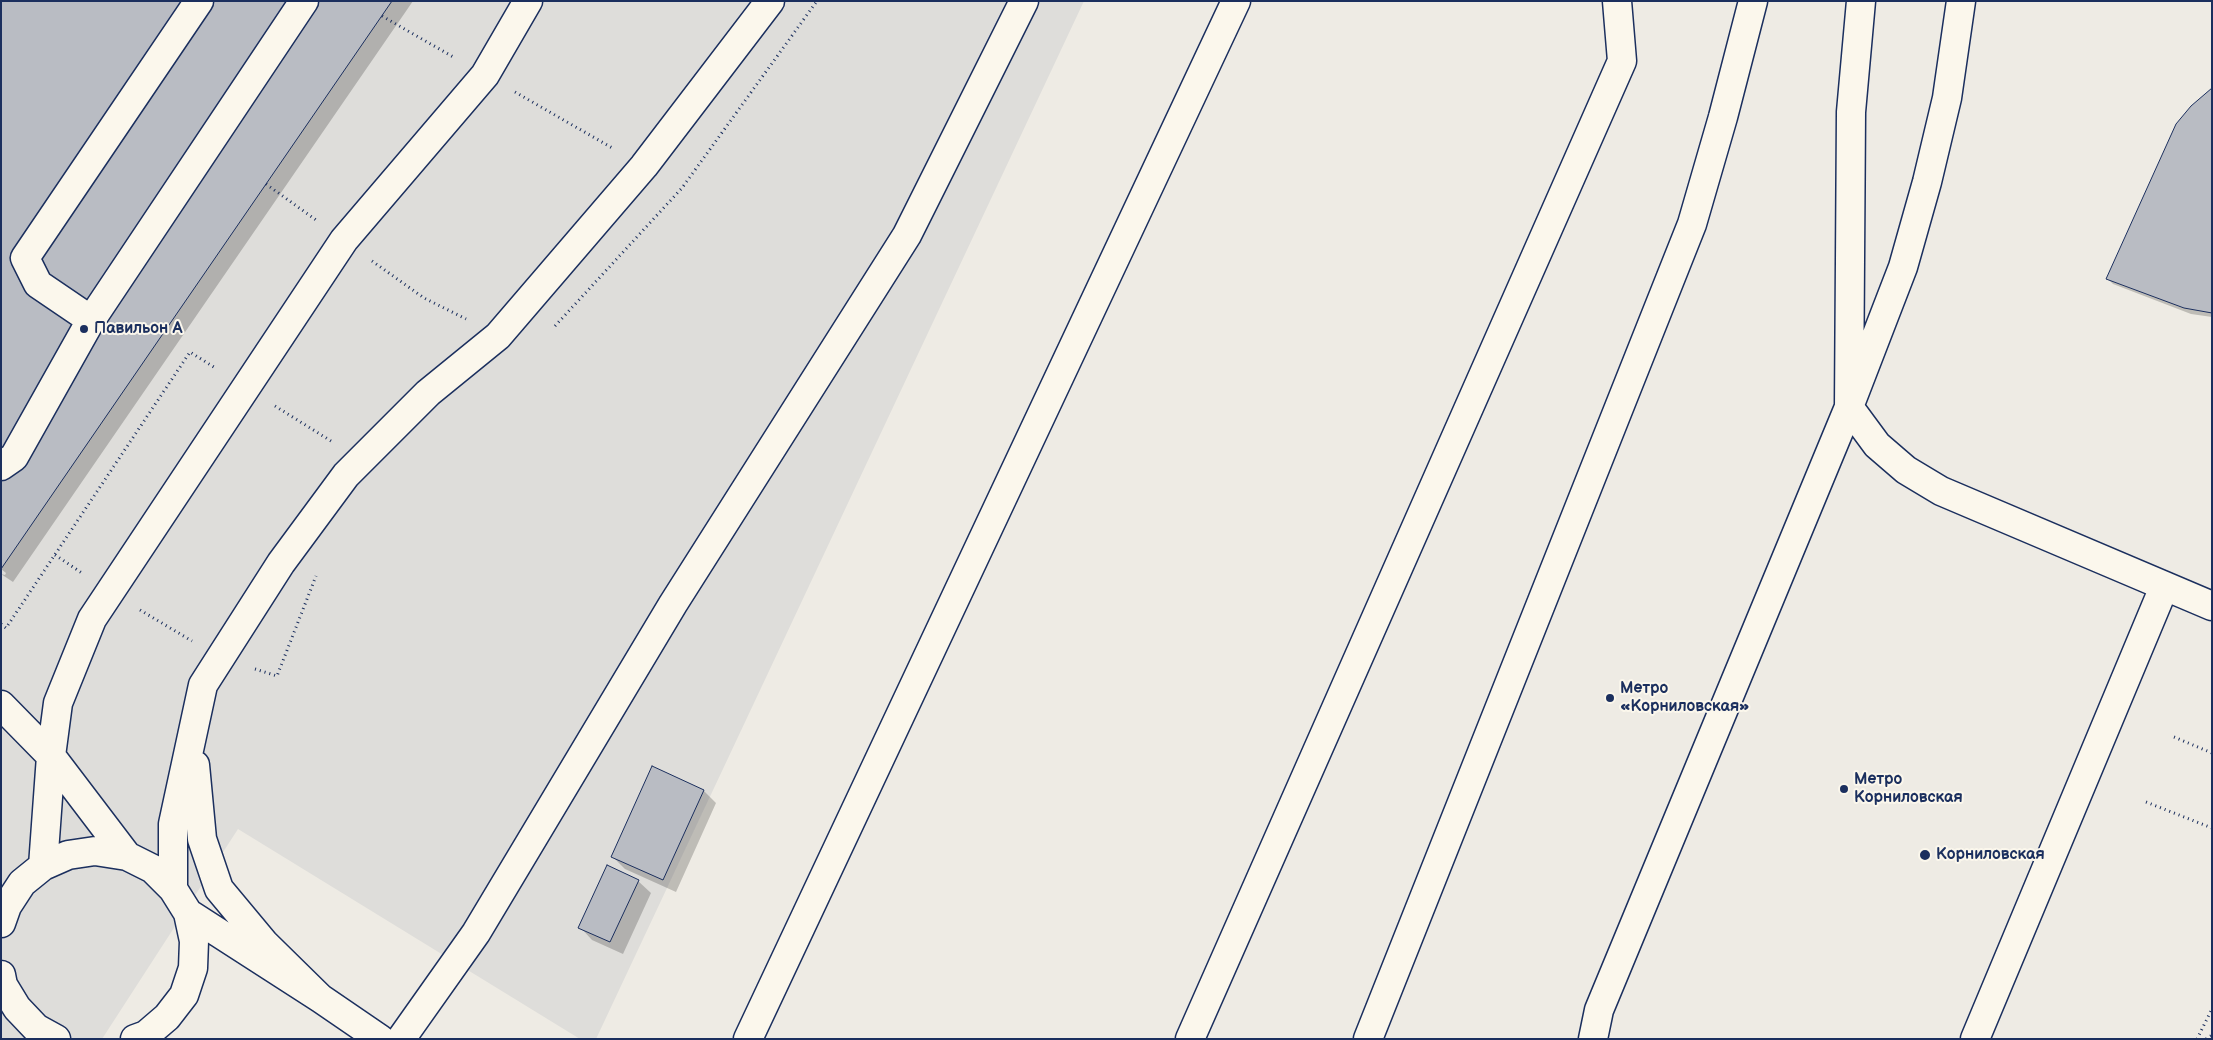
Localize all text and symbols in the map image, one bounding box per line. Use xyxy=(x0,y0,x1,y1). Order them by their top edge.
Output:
place label: Павильон А xyxy=(94,319,183,339)
marker: Павильон А xyxy=(78,323,90,335)
place label: Метро «Корниловская» xyxy=(1620,679,1750,717)
marker: Метро «Корниловская» xyxy=(1604,692,1616,704)
place label: Метро Корниловская xyxy=(1854,770,1963,808)
marker: Метро Корниловская xyxy=(1838,783,1850,795)
place label: Корниловская xyxy=(1936,845,2045,865)
marker: Корниловская xyxy=(1918,848,1932,862)

